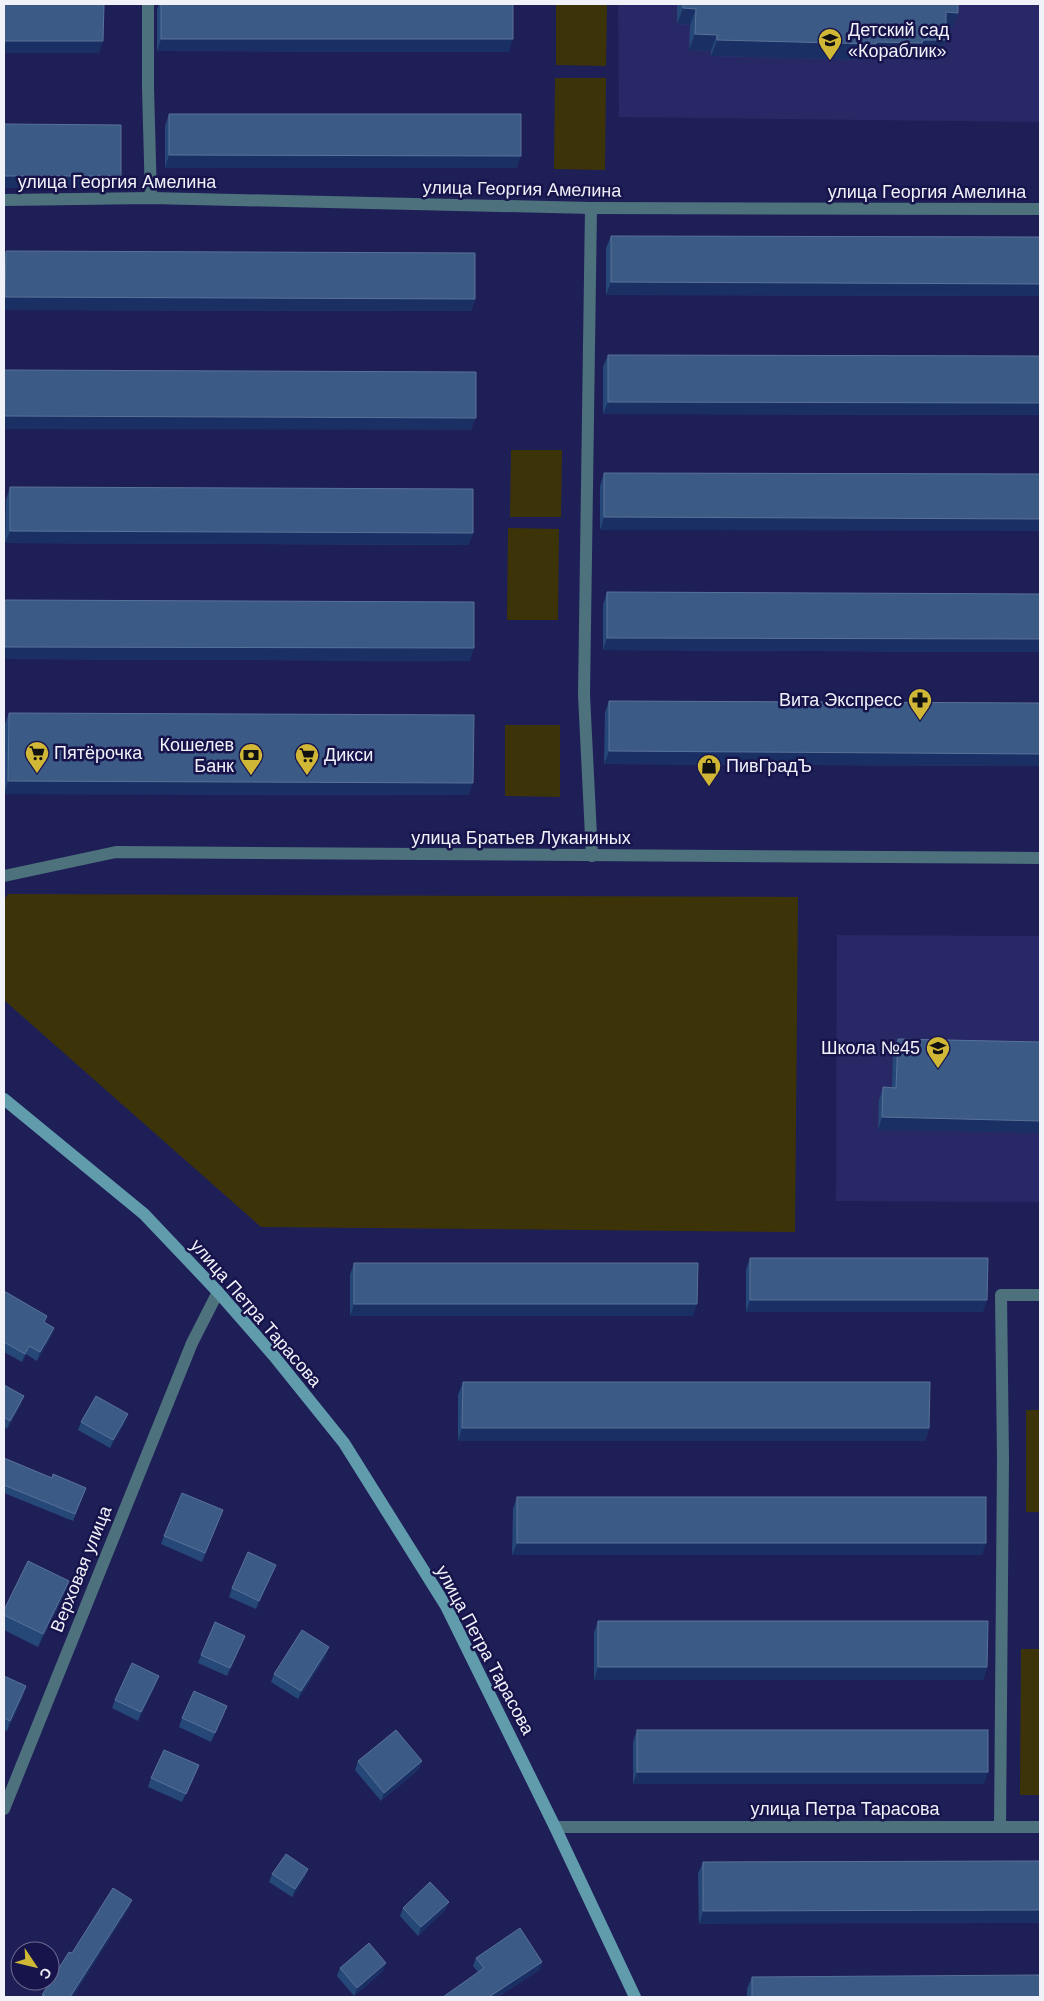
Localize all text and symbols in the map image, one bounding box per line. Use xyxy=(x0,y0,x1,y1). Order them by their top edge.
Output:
place label: Детский сад «Кораблик» xyxy=(848,20,950,61)
school or university icon: Детский сад «Кораблик» xyxy=(817,27,843,61)
street label: улица Георгия Амелина xyxy=(18,172,217,192)
street label: улица Георгия Амелина xyxy=(422,177,623,201)
street label: улица Георгия Амелина xyxy=(828,182,1027,202)
pharmacy icon: Вита Экспресс xyxy=(907,687,933,721)
place label: Вита Экспресс xyxy=(779,690,902,710)
place label: Кошелев Банк xyxy=(160,735,234,776)
supermarket icon: Пятёрочка xyxy=(24,740,50,774)
bank icon: Кошелев Банк xyxy=(238,742,264,776)
supermarket icon: Дикси xyxy=(294,742,320,776)
place label: Пятёрочка xyxy=(54,743,143,763)
place label: Дикси xyxy=(324,745,373,765)
shop icon: ПивГрадЪ xyxy=(696,753,722,787)
place label: ПивГрадЪ xyxy=(726,756,812,776)
street label: улица Братьев Луканиных xyxy=(411,828,631,848)
school or university icon: Школа №45 xyxy=(925,1035,951,1069)
place label: Школа №45 xyxy=(821,1038,920,1058)
street label: улица Петра Тарасова xyxy=(186,1235,326,1392)
street label: Верховая улица xyxy=(47,1502,116,1635)
street label: улица Петра Тарасова xyxy=(432,1562,539,1739)
street label: улица Петра Тарасова xyxy=(751,1799,940,1819)
north arrow xyxy=(10,1941,60,1991)
text: С xyxy=(36,1965,55,1982)

